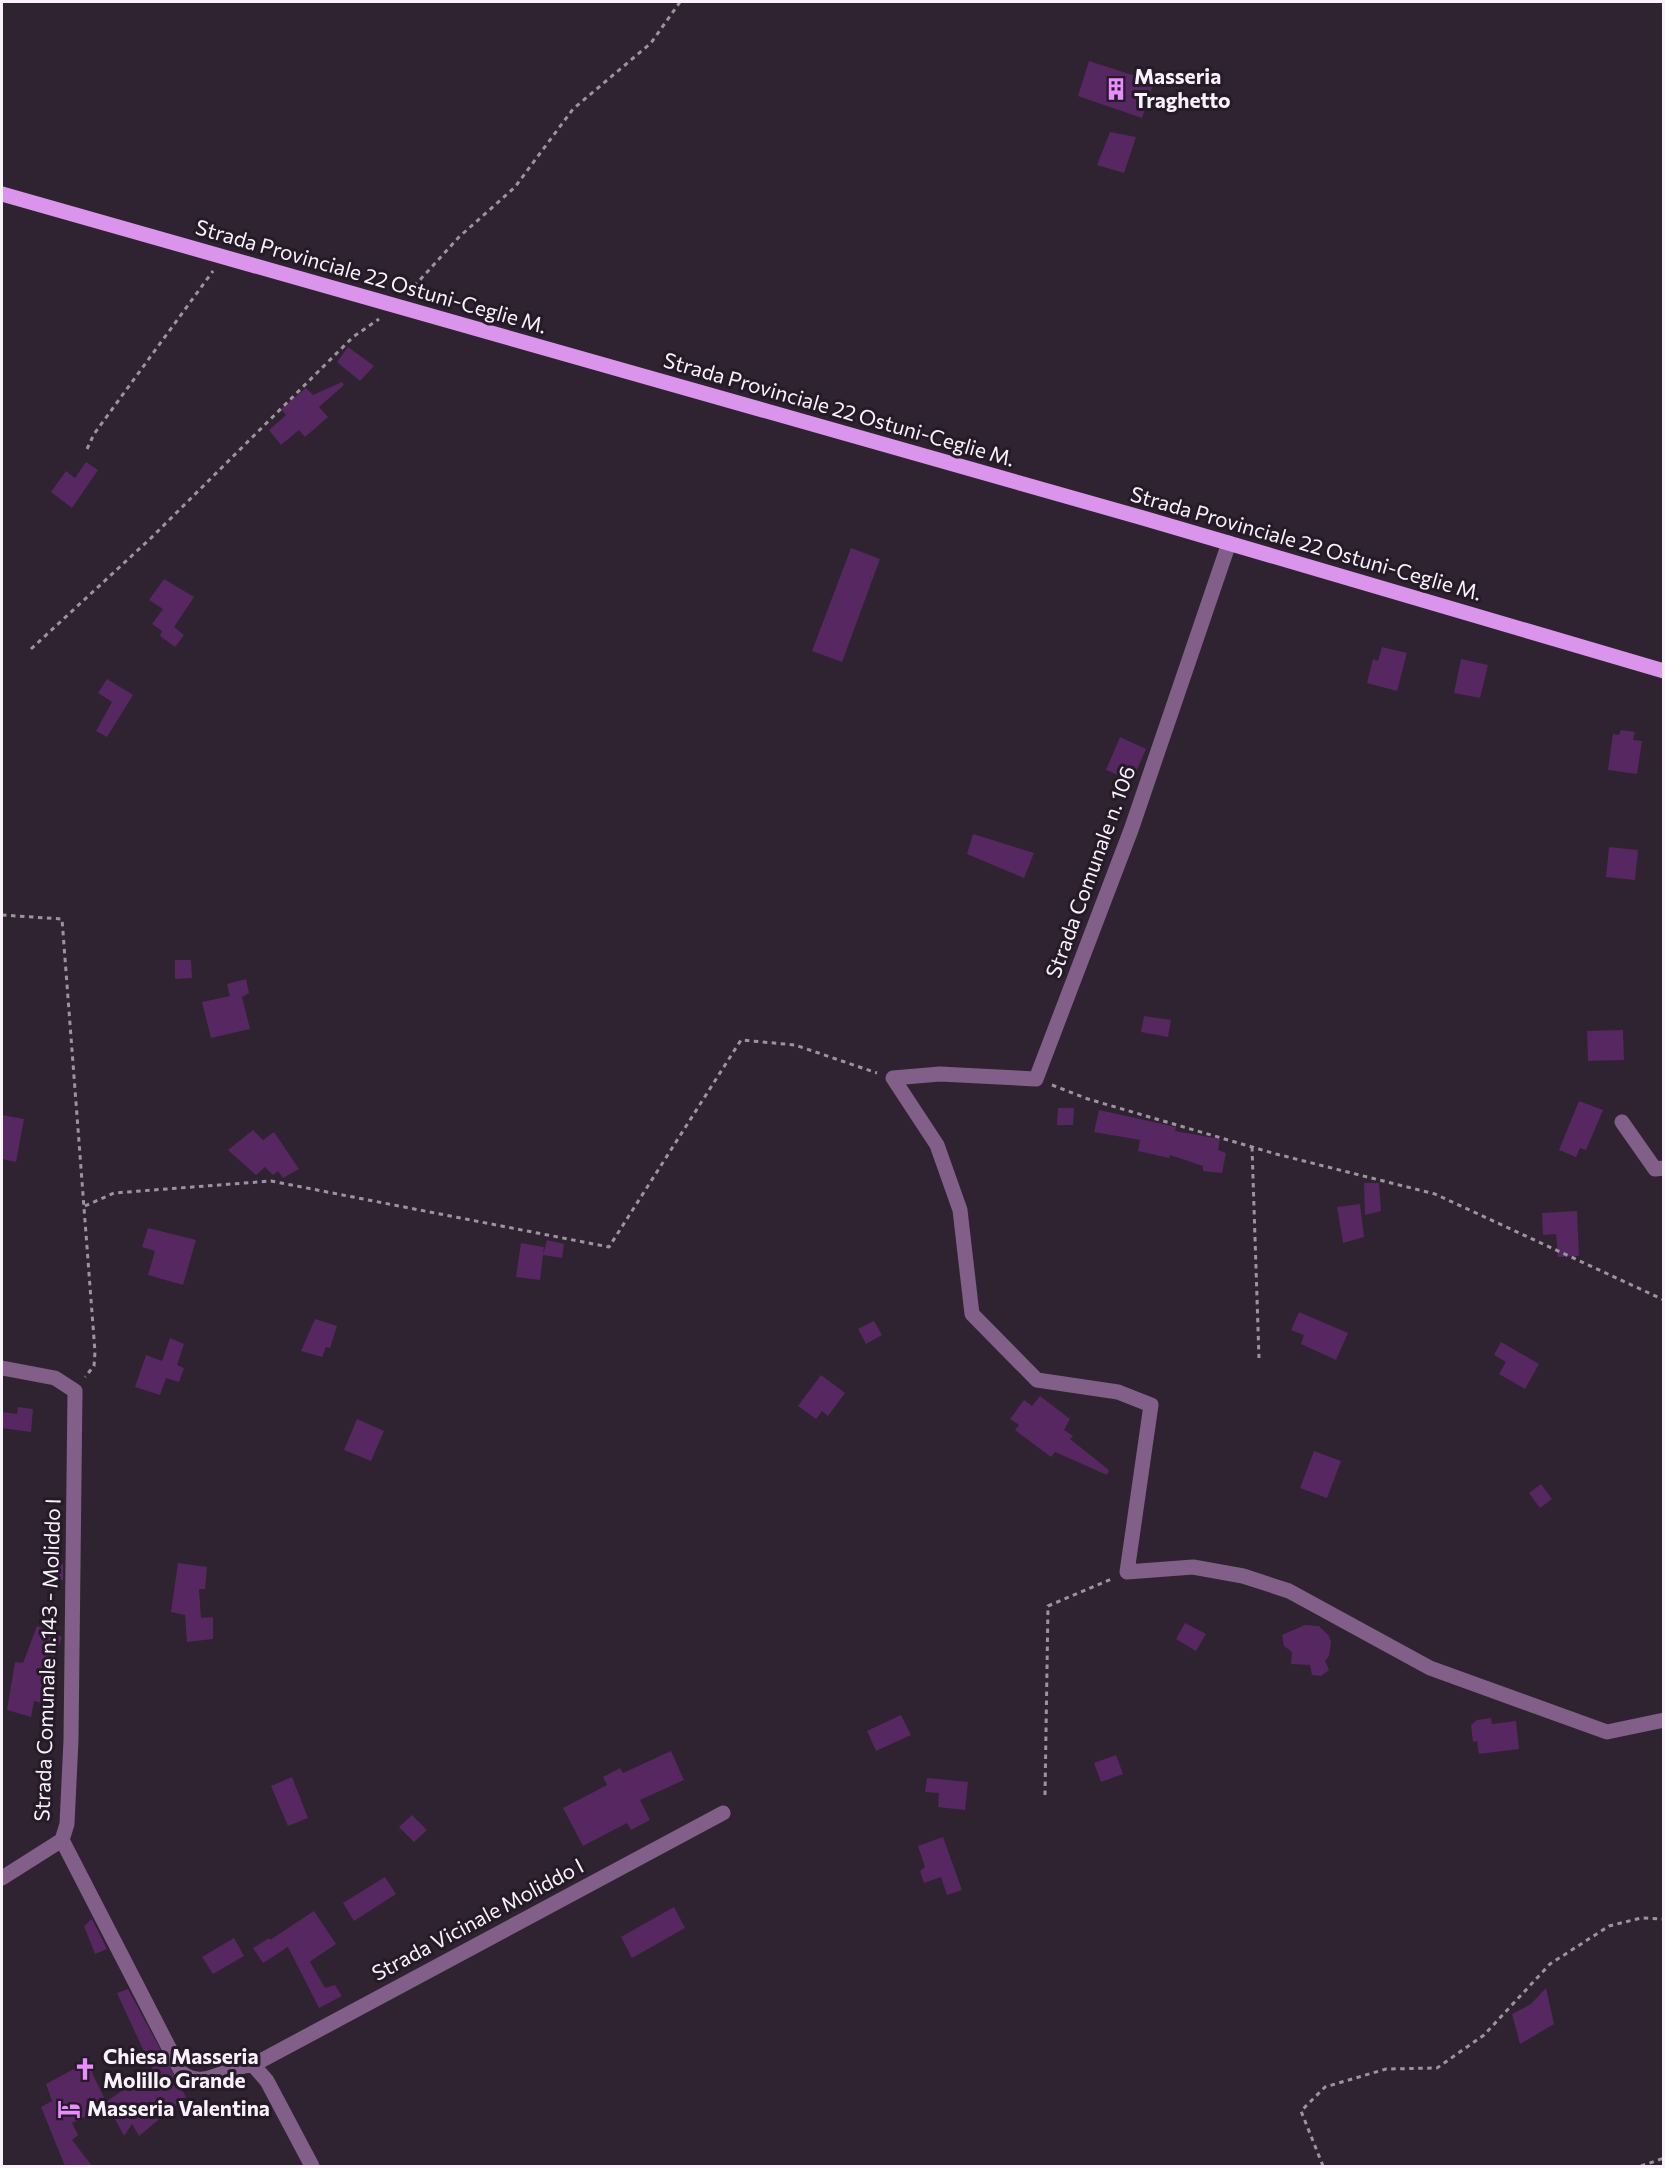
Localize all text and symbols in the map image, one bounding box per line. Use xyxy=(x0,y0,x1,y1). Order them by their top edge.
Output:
place label: Masseria Traghetto xyxy=(1134,63,1231,112)
building icon: Masseria Traghetto xyxy=(1103,76,1129,102)
street label: Strada Provinciale 22 Ostuni-Ceglie M. xyxy=(193,213,550,338)
street label: Strada Provinciale 22 Ostuni-Ceglie M. xyxy=(661,346,1018,471)
street label: Strada Provinciale 22 Ostuni-Ceglie M. xyxy=(1128,480,1485,605)
street label: Strada Comunale n. 106 xyxy=(1040,762,1140,981)
street label: Strada Comunale n.143 - Moliddo I xyxy=(28,1498,65,1822)
street label: Strada Vicinale Moliddo I xyxy=(367,1852,587,1985)
place label: Chiesa Masseria Molillo Grande xyxy=(103,2043,259,2092)
church icon: Chiesa Masseria Molillo Grande xyxy=(72,2056,98,2082)
place label: Masseria Valentina xyxy=(87,2095,270,2120)
hotel icon: Masseria Valentina xyxy=(56,2096,82,2122)

